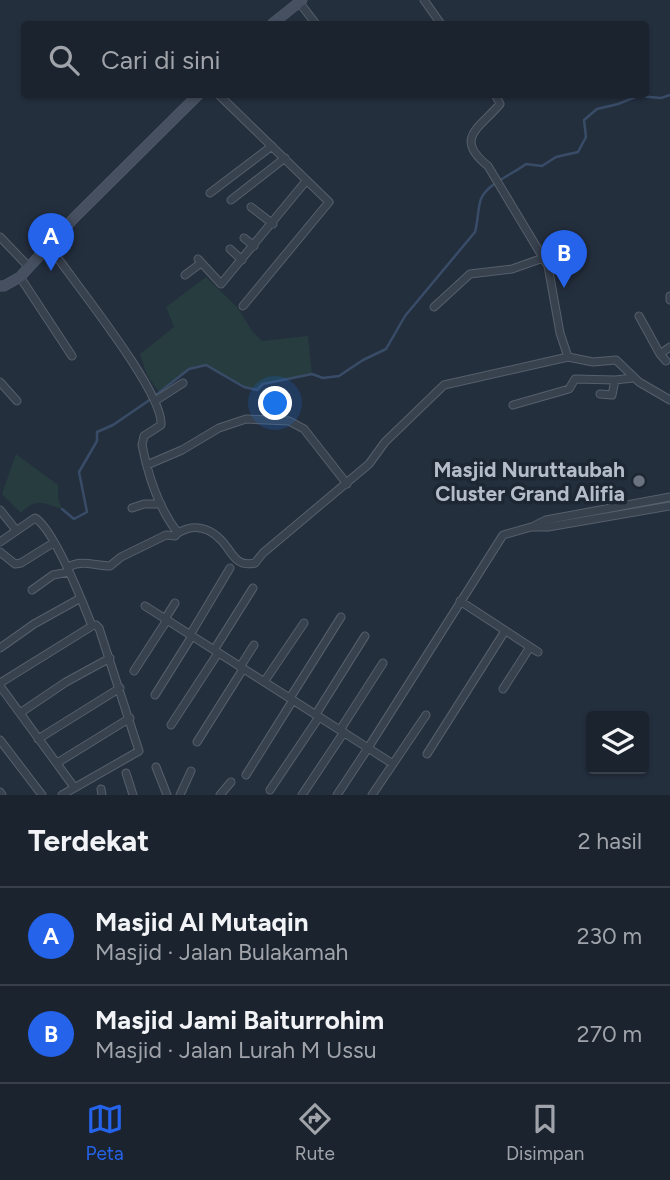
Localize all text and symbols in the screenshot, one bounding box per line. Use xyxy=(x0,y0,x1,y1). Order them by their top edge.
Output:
search box xyxy=(21,21,649,98)
icon: search xyxy=(45,41,83,79)
text: Cari di sini xyxy=(101,44,221,76)
pin: A xyxy=(28,213,74,271)
pin: B xyxy=(541,230,587,288)
your location xyxy=(258,386,292,420)
place label: Masjid Nuruttaubah Cluster Grand Alifia xyxy=(433,457,625,506)
marker: Masjid Nuruttaubah Cluster Grand Alifia xyxy=(631,473,647,489)
map controls xyxy=(586,711,649,774)
button: layers xyxy=(586,711,649,774)
text: Terdekat xyxy=(28,822,149,859)
text: 2 hasil xyxy=(578,827,642,855)
text: Masjid Al Mutaqin xyxy=(95,906,309,938)
text: A xyxy=(43,922,59,950)
text: 230 m xyxy=(577,922,642,950)
text: Masjid · Jalan Bulakamah xyxy=(95,938,348,966)
text: Masjid Jami Baiturrohim xyxy=(95,1004,384,1036)
text: B xyxy=(44,1020,58,1048)
text: 270 m xyxy=(577,1020,642,1048)
text: Masjid · Jalan Lurah M Ussu xyxy=(95,1036,376,1064)
tab: Peta xyxy=(86,1100,124,1165)
tab: Rute xyxy=(295,1100,335,1165)
tab: Disimpan xyxy=(506,1100,584,1165)

